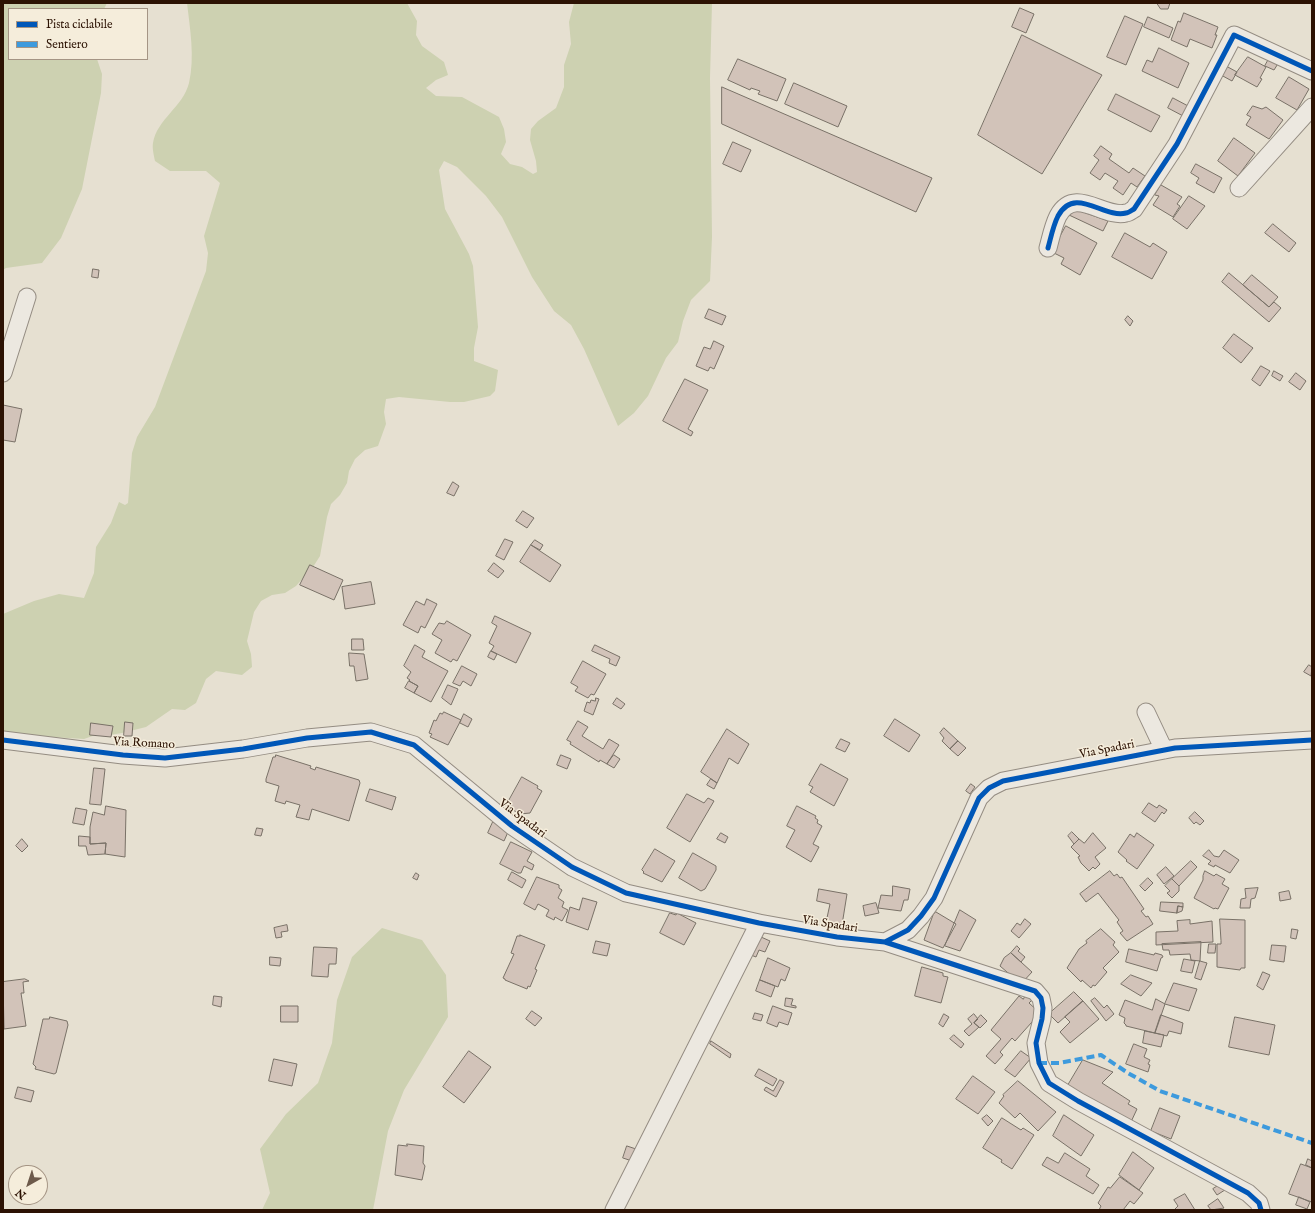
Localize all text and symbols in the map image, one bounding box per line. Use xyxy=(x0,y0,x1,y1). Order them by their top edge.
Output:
legend xyxy=(8,8,148,60)
text: Pista ciclabile xyxy=(46,17,113,32)
text: Sentiero xyxy=(46,37,88,52)
street label: Via Romano xyxy=(113,735,175,753)
street label: Via Spadari xyxy=(1078,738,1136,762)
street label: Via Spadari xyxy=(495,796,549,842)
street label: Via Spadari xyxy=(801,914,859,936)
north arrow xyxy=(8,1165,48,1205)
text: N xyxy=(13,1185,29,1202)

